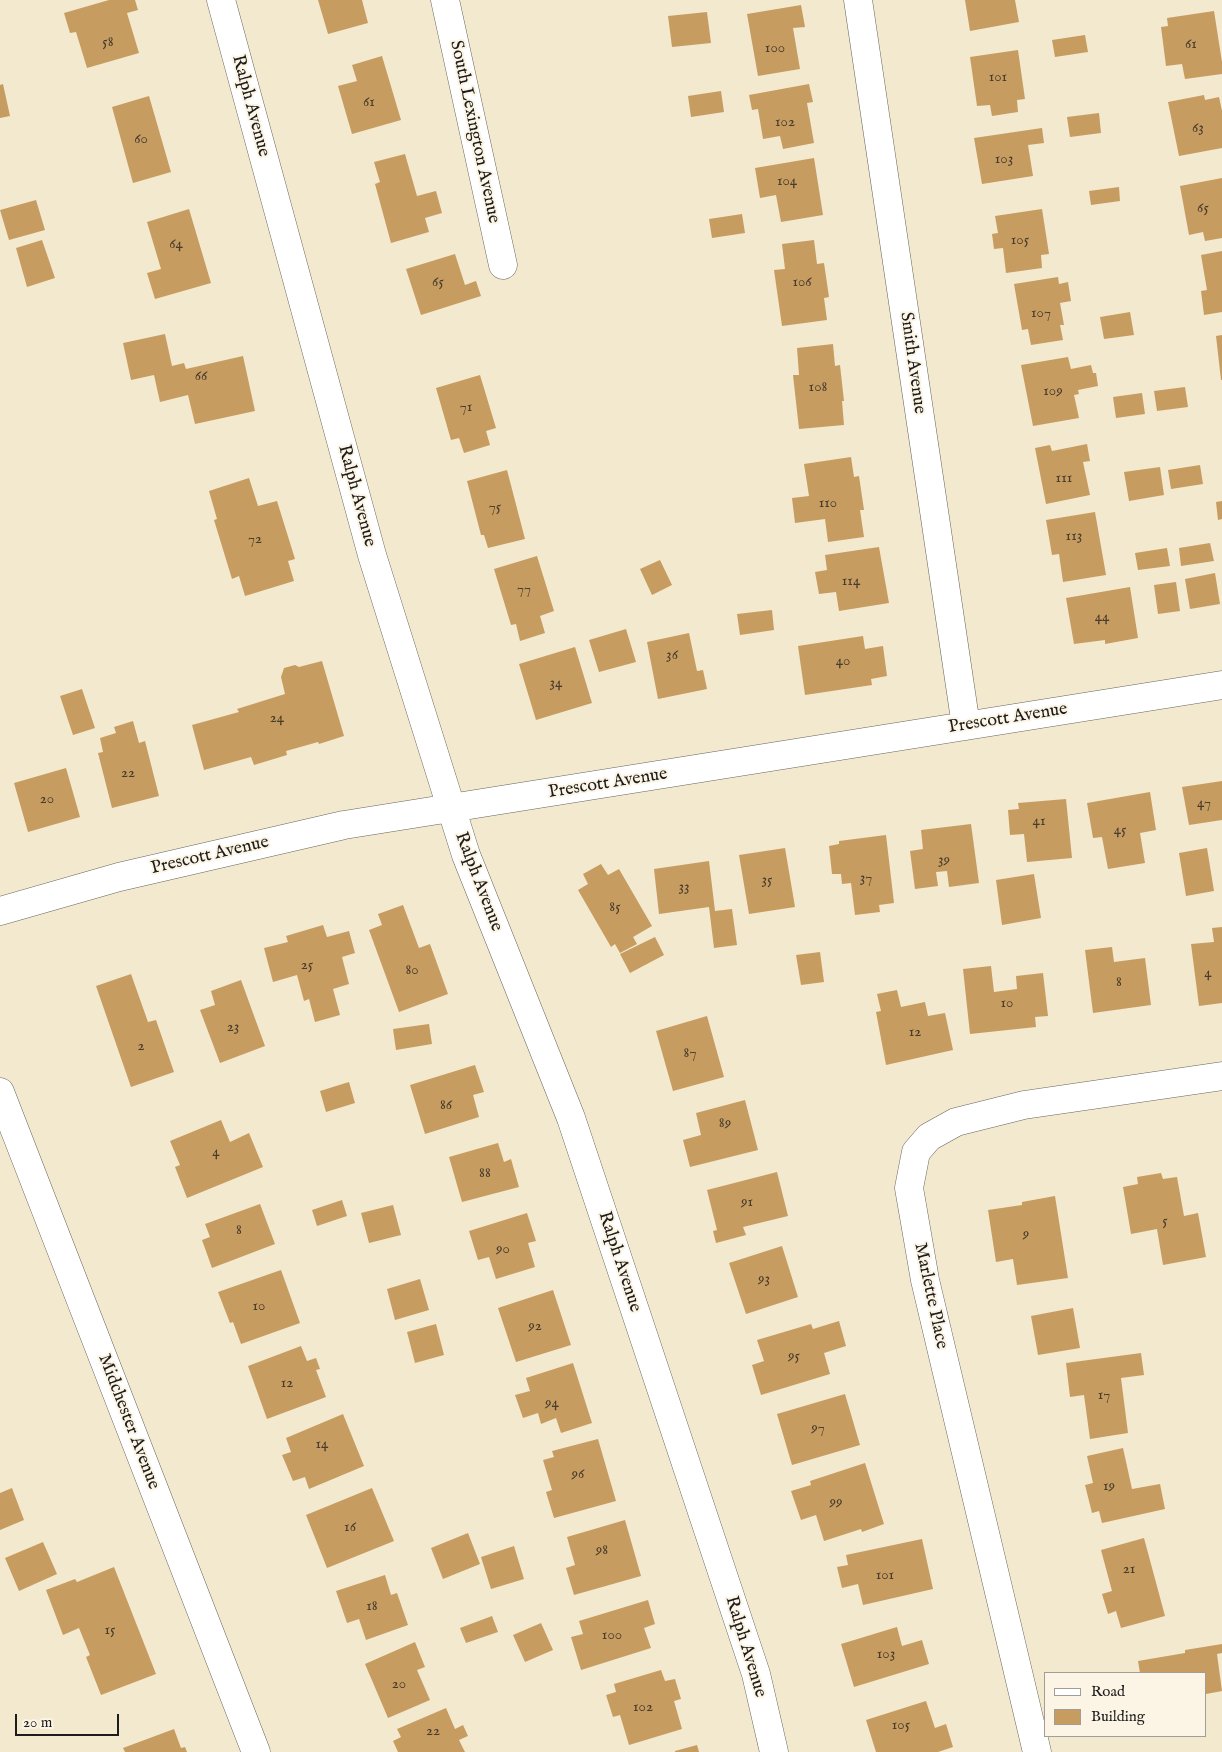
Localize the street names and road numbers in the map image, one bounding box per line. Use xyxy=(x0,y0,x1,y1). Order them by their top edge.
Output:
street label: South Lexington Avenue xyxy=(444,39,504,225)
street label: Ralph Avenue xyxy=(226,53,274,159)
street label: Smith Avenue xyxy=(894,311,930,415)
street label: Ralph Avenue xyxy=(332,443,380,549)
street label: Prescott Avenue xyxy=(947,699,1069,739)
street label: Prescott Avenue xyxy=(547,764,669,804)
street label: Ralph Avenue xyxy=(449,829,507,935)
street label: Prescott Avenue xyxy=(149,832,271,880)
street label: Ralph Avenue xyxy=(593,1209,645,1315)
street label: Marlette Place xyxy=(908,1241,952,1351)
street label: Midchester Avenue xyxy=(92,1351,164,1493)
street label: Ralph Avenue xyxy=(719,1594,771,1700)

